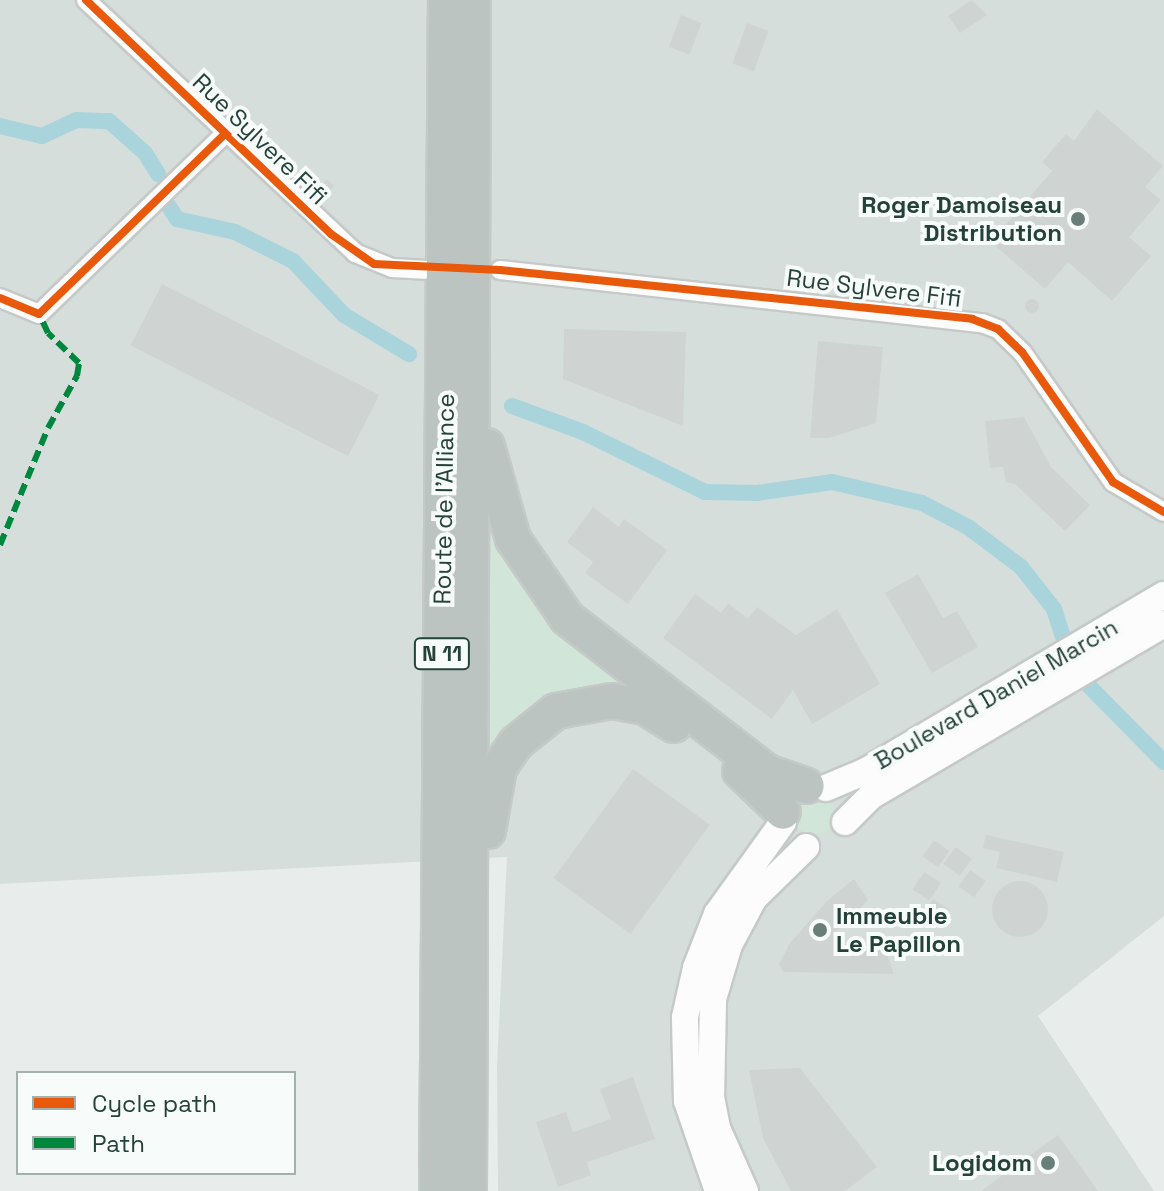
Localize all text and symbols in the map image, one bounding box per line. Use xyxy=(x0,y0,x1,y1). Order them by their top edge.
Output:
street label: Rue Sylvere Fifi xyxy=(187,68,333,210)
place label: Roger Damoiseau Distribution xyxy=(861,191,1062,247)
marker: Roger Damoiseau Distribution xyxy=(1069,210,1087,228)
street label: Rue Sylvere Fifi xyxy=(785,263,963,313)
street label: Route de l'Alliance xyxy=(428,393,460,605)
street label: Boulevard Daniel Marcin xyxy=(869,612,1123,776)
road number: N 11 xyxy=(412,636,472,672)
place label: Immeuble Le Papillon xyxy=(836,902,961,958)
marker: Immeuble Le Papillon xyxy=(811,921,829,939)
legend xyxy=(16,1071,296,1175)
text: Cycle path xyxy=(92,1088,217,1119)
text: Path xyxy=(92,1128,145,1159)
place label: Logidom xyxy=(932,1149,1032,1177)
marker: Logidom xyxy=(1039,1154,1057,1172)

